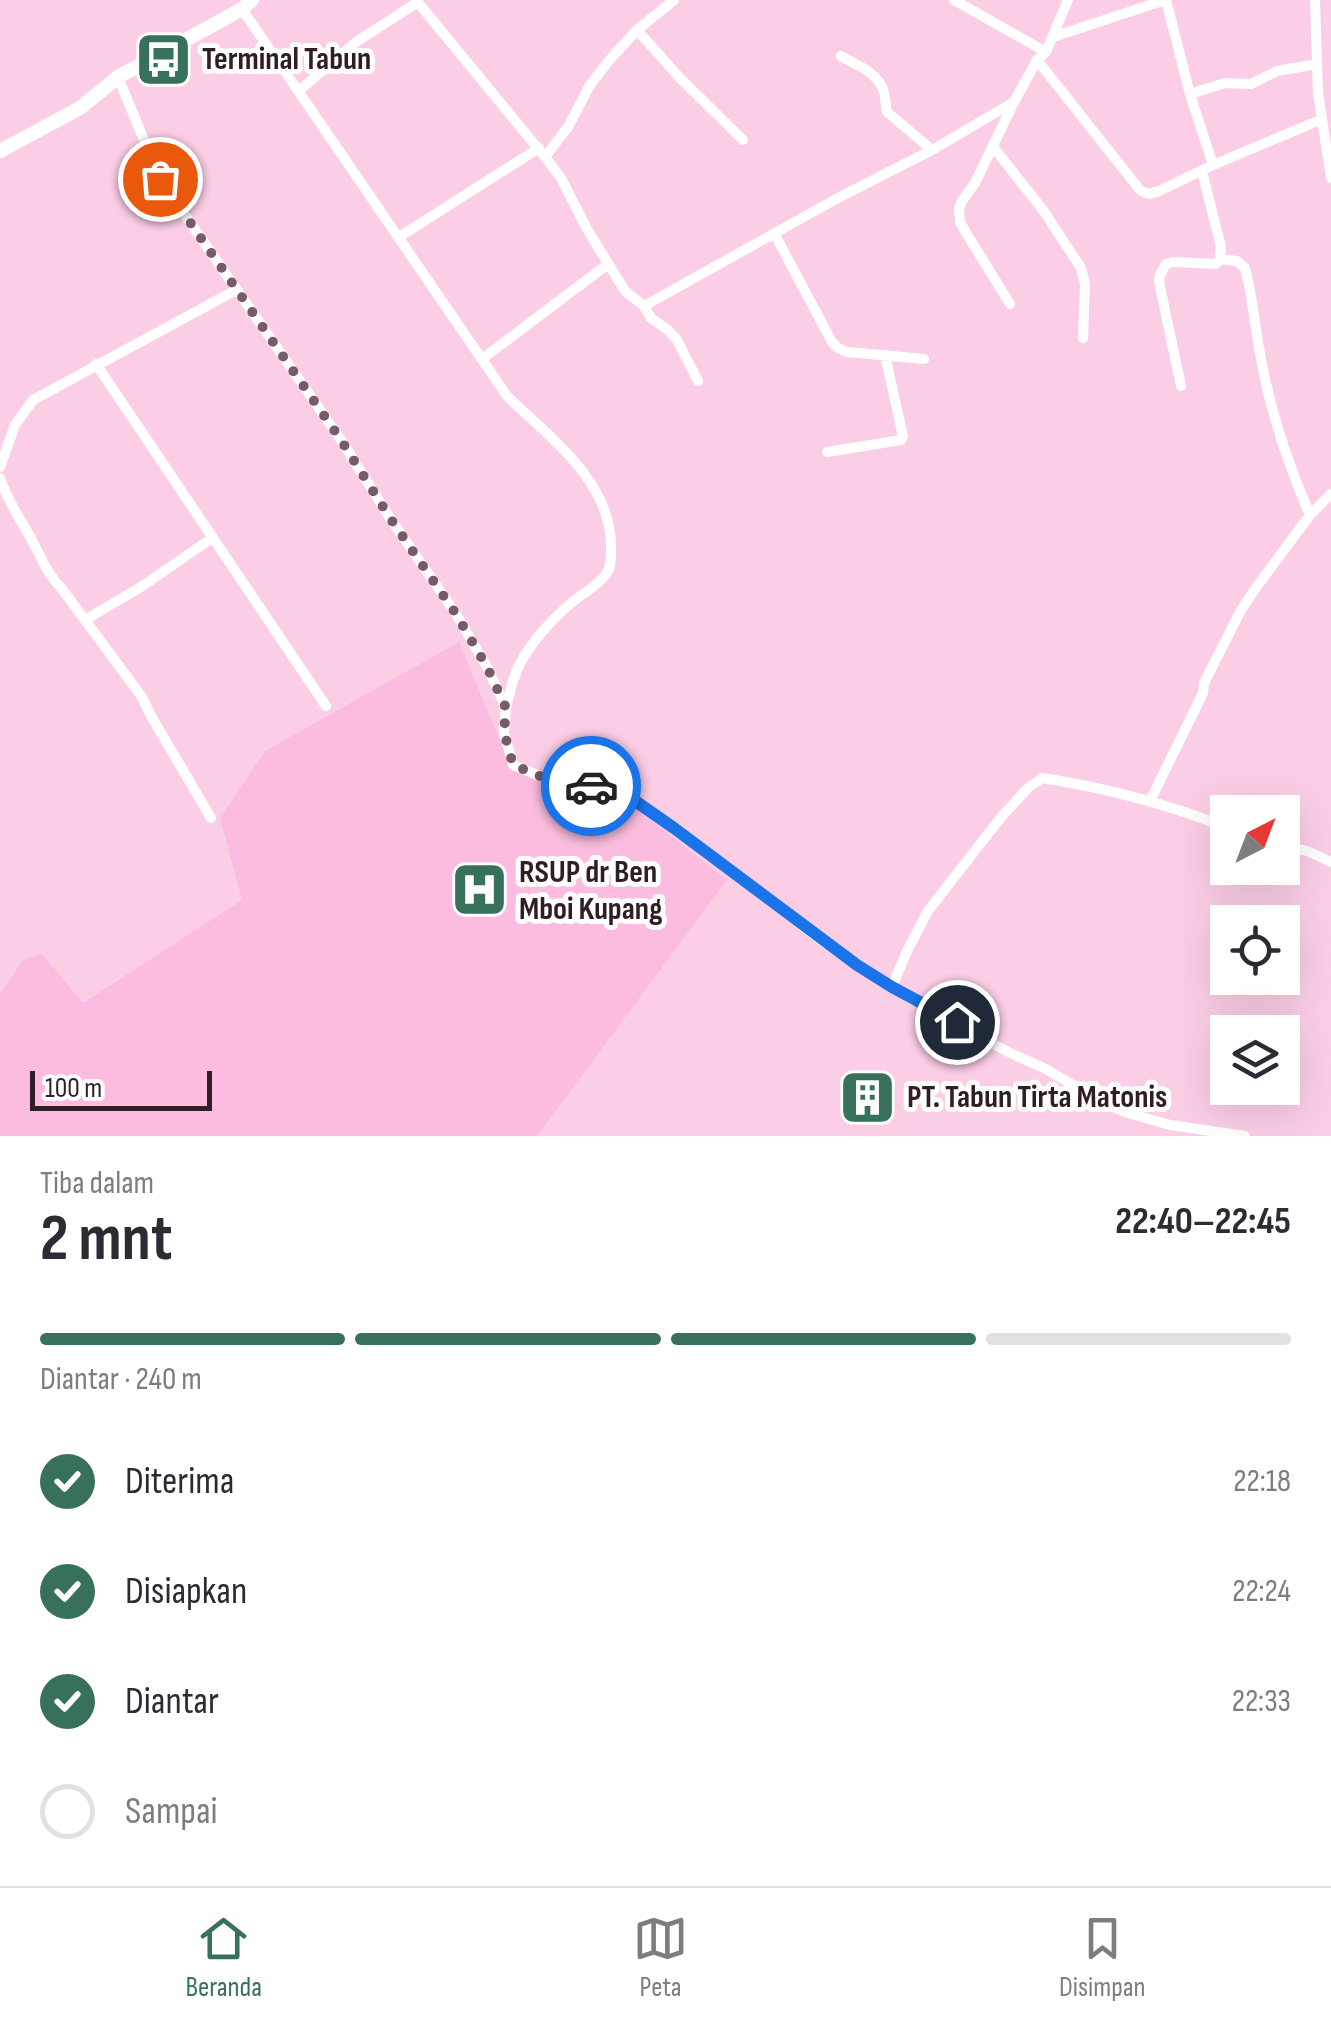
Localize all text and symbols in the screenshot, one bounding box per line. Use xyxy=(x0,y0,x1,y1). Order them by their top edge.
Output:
bus stop icon: Terminal Tabun xyxy=(133,29,193,89)
place label: Terminal Tabun xyxy=(202,40,371,79)
pin xyxy=(118,137,203,222)
icon: bag xyxy=(133,152,188,207)
courier xyxy=(541,736,641,836)
icon: car xyxy=(564,759,619,814)
north arrow xyxy=(1210,795,1300,885)
map controls xyxy=(1210,795,1300,1105)
place label: RSUP dr Ben Mboi Kupang xyxy=(519,853,663,929)
hospital icon: RSUP dr Ben Mboi Kupang xyxy=(450,860,510,920)
button: locate xyxy=(1210,905,1300,995)
pin xyxy=(915,980,1000,1065)
icon: home xyxy=(930,995,985,1050)
button: layers xyxy=(1210,1015,1300,1105)
scale bar xyxy=(30,1066,212,1110)
building icon: PT. Tabun Tirta Matonis xyxy=(838,1067,898,1127)
text: 100 m xyxy=(45,1072,102,1105)
place label: PT. Tabun Tirta Matonis xyxy=(907,1078,1167,1117)
text: Tiba dalam xyxy=(40,1164,154,1203)
text: 22:40–22:45 xyxy=(1115,1199,1291,1244)
text: 2 mnt xyxy=(40,1201,172,1279)
text: Diantar · 240 m xyxy=(40,1360,202,1399)
icon: check xyxy=(40,1454,95,1509)
text: Diterima xyxy=(125,1459,234,1504)
text: 22:18 xyxy=(1233,1462,1291,1501)
icon: check xyxy=(40,1564,95,1619)
text: Disiapkan xyxy=(125,1569,247,1614)
text: 22:24 xyxy=(1232,1572,1291,1611)
icon: check xyxy=(40,1674,95,1729)
text: Diantar xyxy=(125,1679,219,1724)
text: 22:33 xyxy=(1232,1682,1291,1721)
text: Sampai xyxy=(125,1789,218,1834)
tab: Beranda xyxy=(185,1911,262,2004)
tab: Peta xyxy=(633,1911,688,2004)
tab: Disimpan xyxy=(1059,1911,1146,2004)

